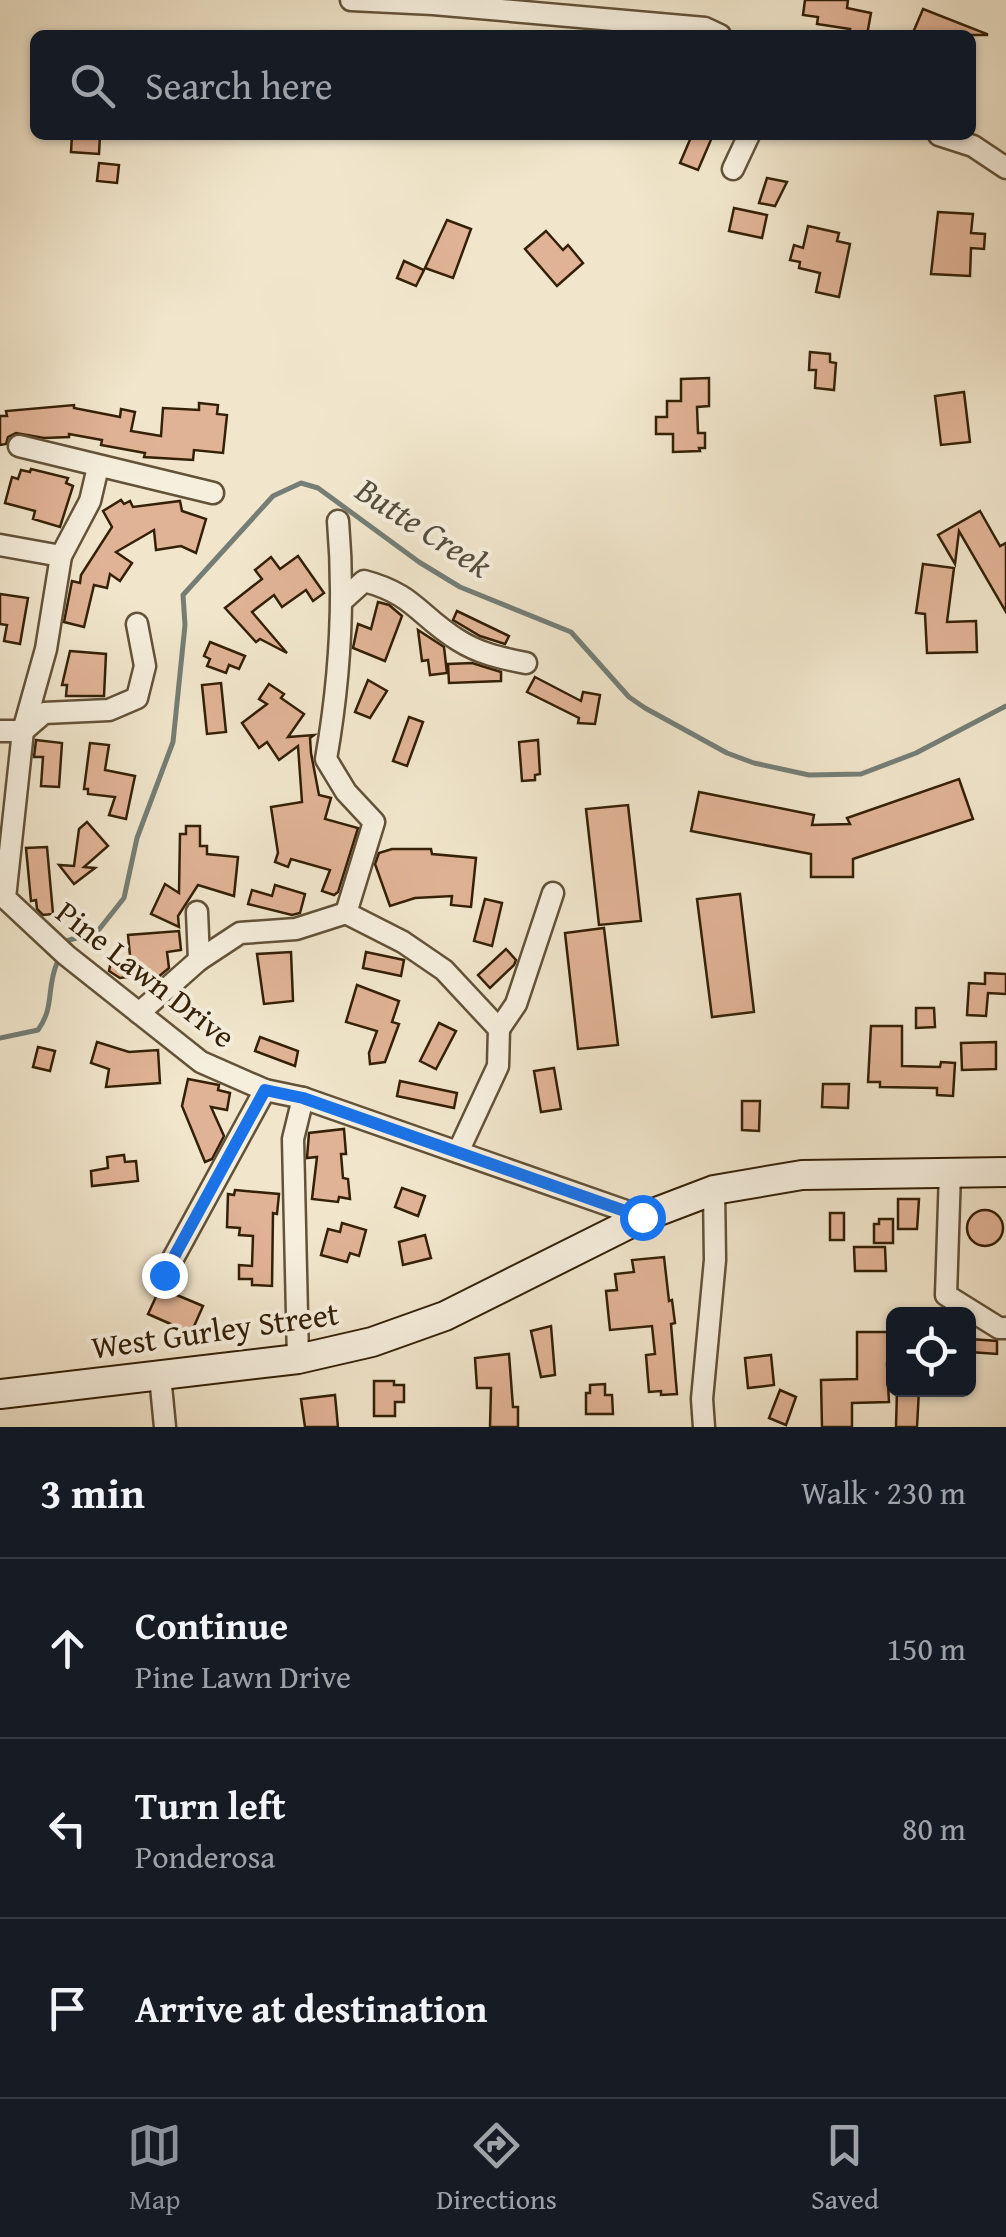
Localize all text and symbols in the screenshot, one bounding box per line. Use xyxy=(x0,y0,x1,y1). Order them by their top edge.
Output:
search box xyxy=(30,30,976,140)
text: Search here xyxy=(145,57,333,113)
icon: search xyxy=(65,58,120,113)
water label: Butte Creek xyxy=(345,464,503,591)
street label: Pine Lawn Drive xyxy=(46,889,246,1059)
route start xyxy=(620,1195,666,1241)
route end xyxy=(142,1253,188,1299)
street label: West Gurley Street xyxy=(88,1289,342,1371)
map controls xyxy=(886,1307,976,1397)
button: locate xyxy=(886,1307,976,1397)
text: 3 min xyxy=(40,1462,145,1523)
text: Walk · 230 m xyxy=(801,1469,966,1516)
text: Continue xyxy=(135,1597,288,1653)
icon: ahead xyxy=(40,1621,95,1676)
text: 150 m xyxy=(887,1625,966,1672)
text: Pine Lawn Drive xyxy=(135,1653,351,1700)
text: Turn left xyxy=(135,1777,286,1833)
icon: left xyxy=(40,1801,95,1856)
text: 80 m xyxy=(902,1805,966,1852)
text: Ponderosa xyxy=(135,1833,275,1880)
text: Arrive at destination xyxy=(135,1980,488,2036)
icon: arrive xyxy=(40,1981,95,2036)
tab: Map xyxy=(127,2118,182,2219)
tab: Directions xyxy=(436,2118,557,2219)
tab: Saved xyxy=(811,2118,879,2219)

